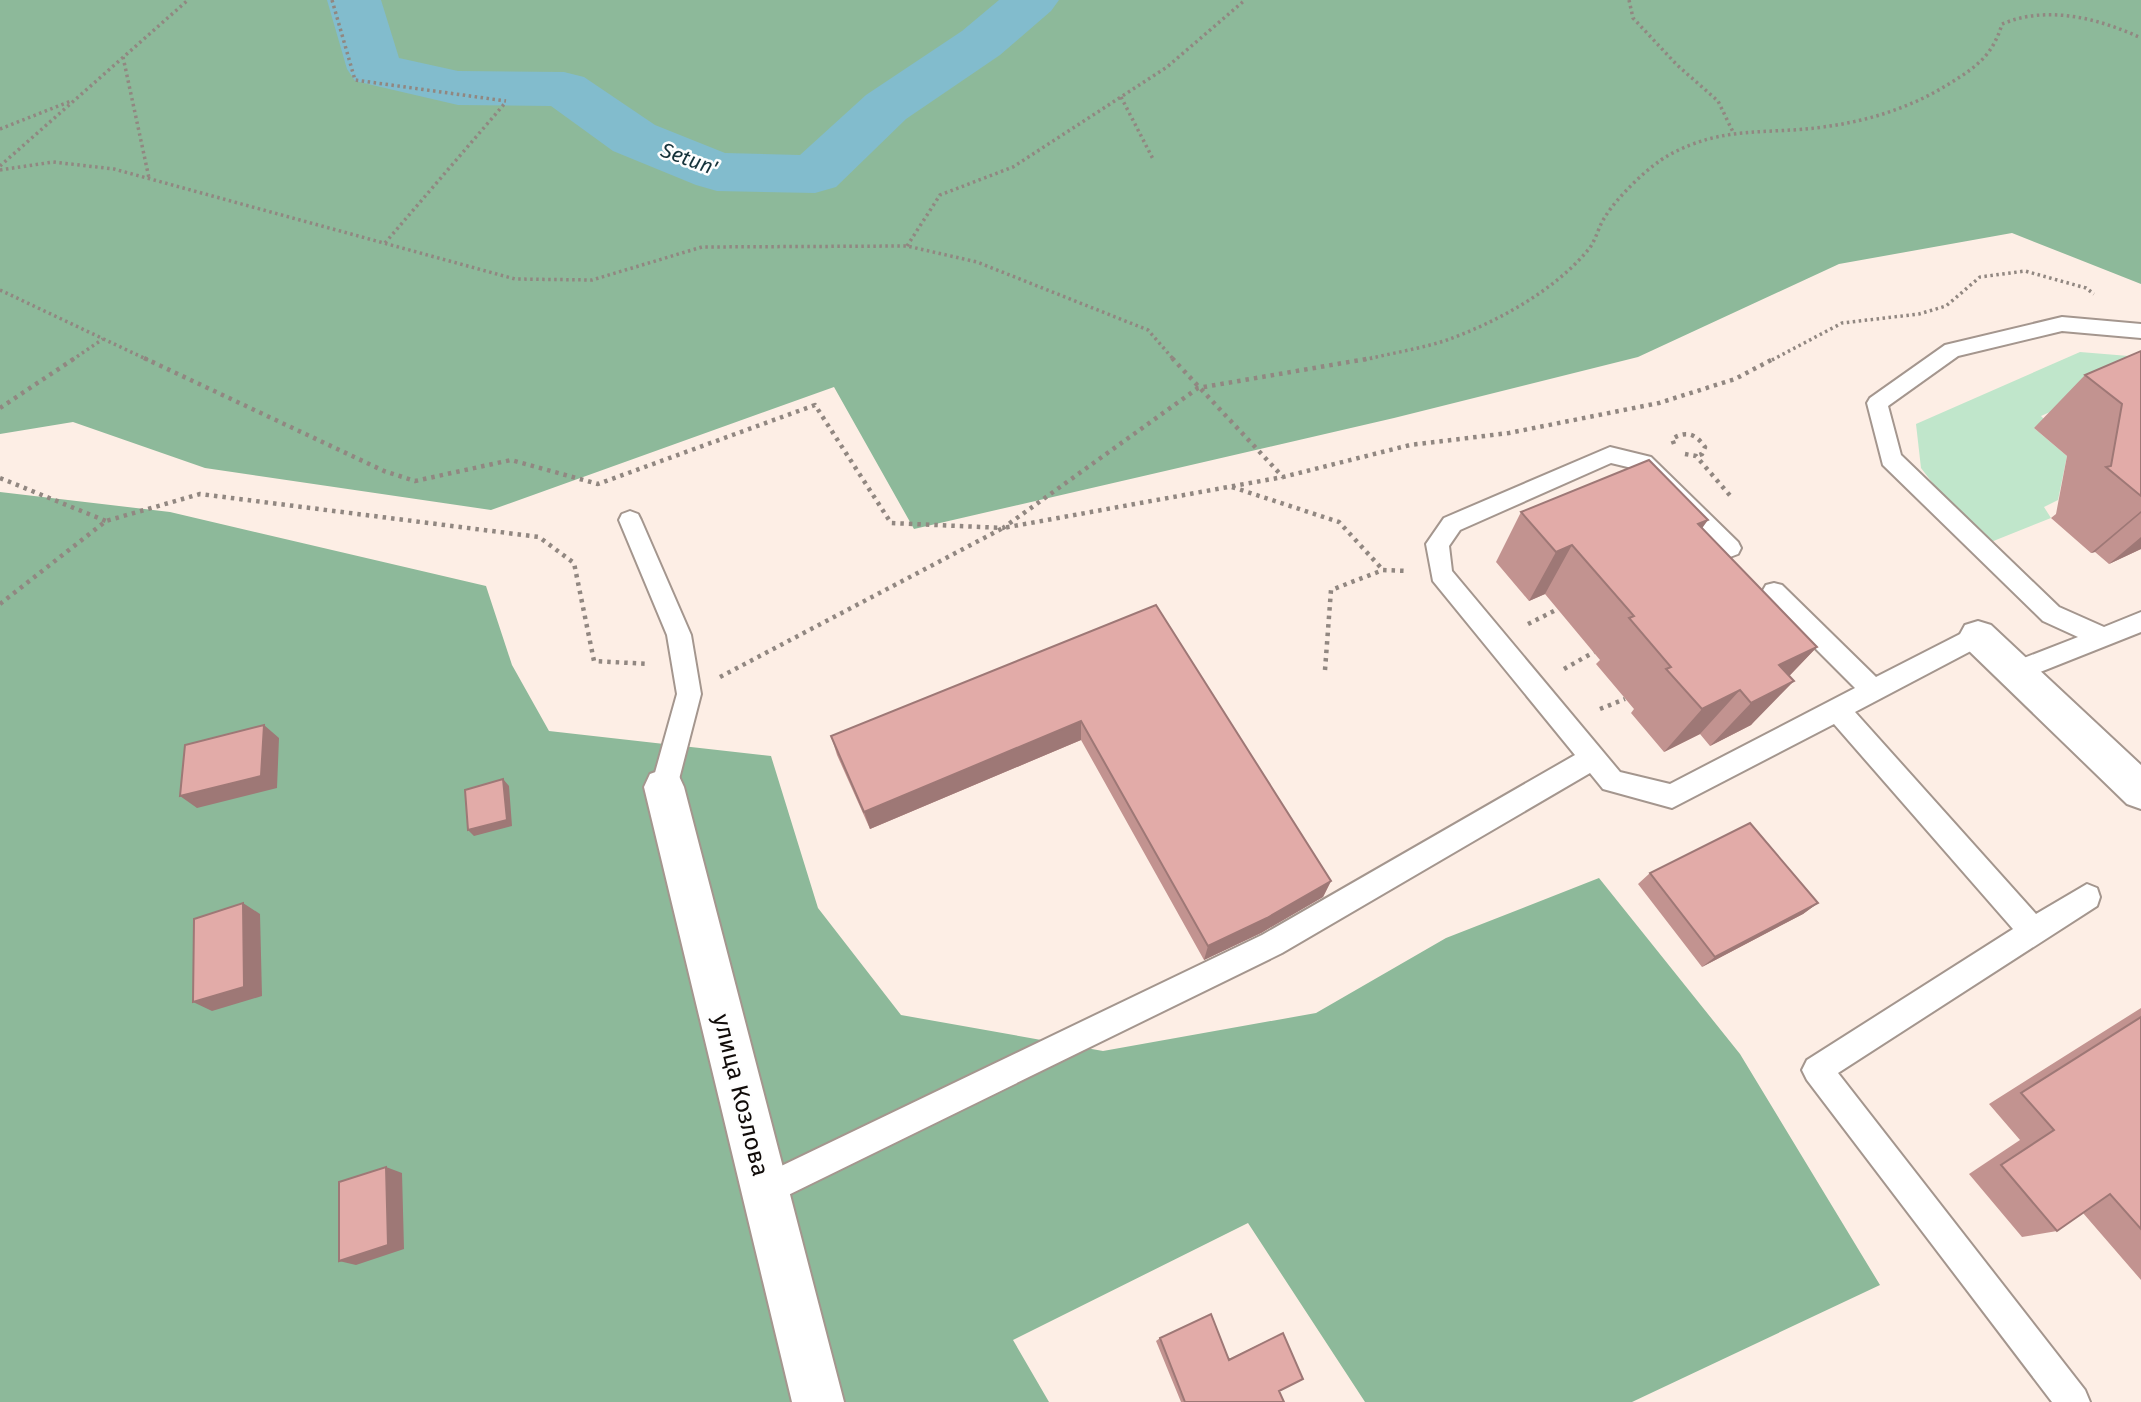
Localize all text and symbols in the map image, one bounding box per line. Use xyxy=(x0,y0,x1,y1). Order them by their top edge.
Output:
water label: Setun' xyxy=(656,136,721,181)
street label: улица Козлова xyxy=(707,1011,775,1179)

